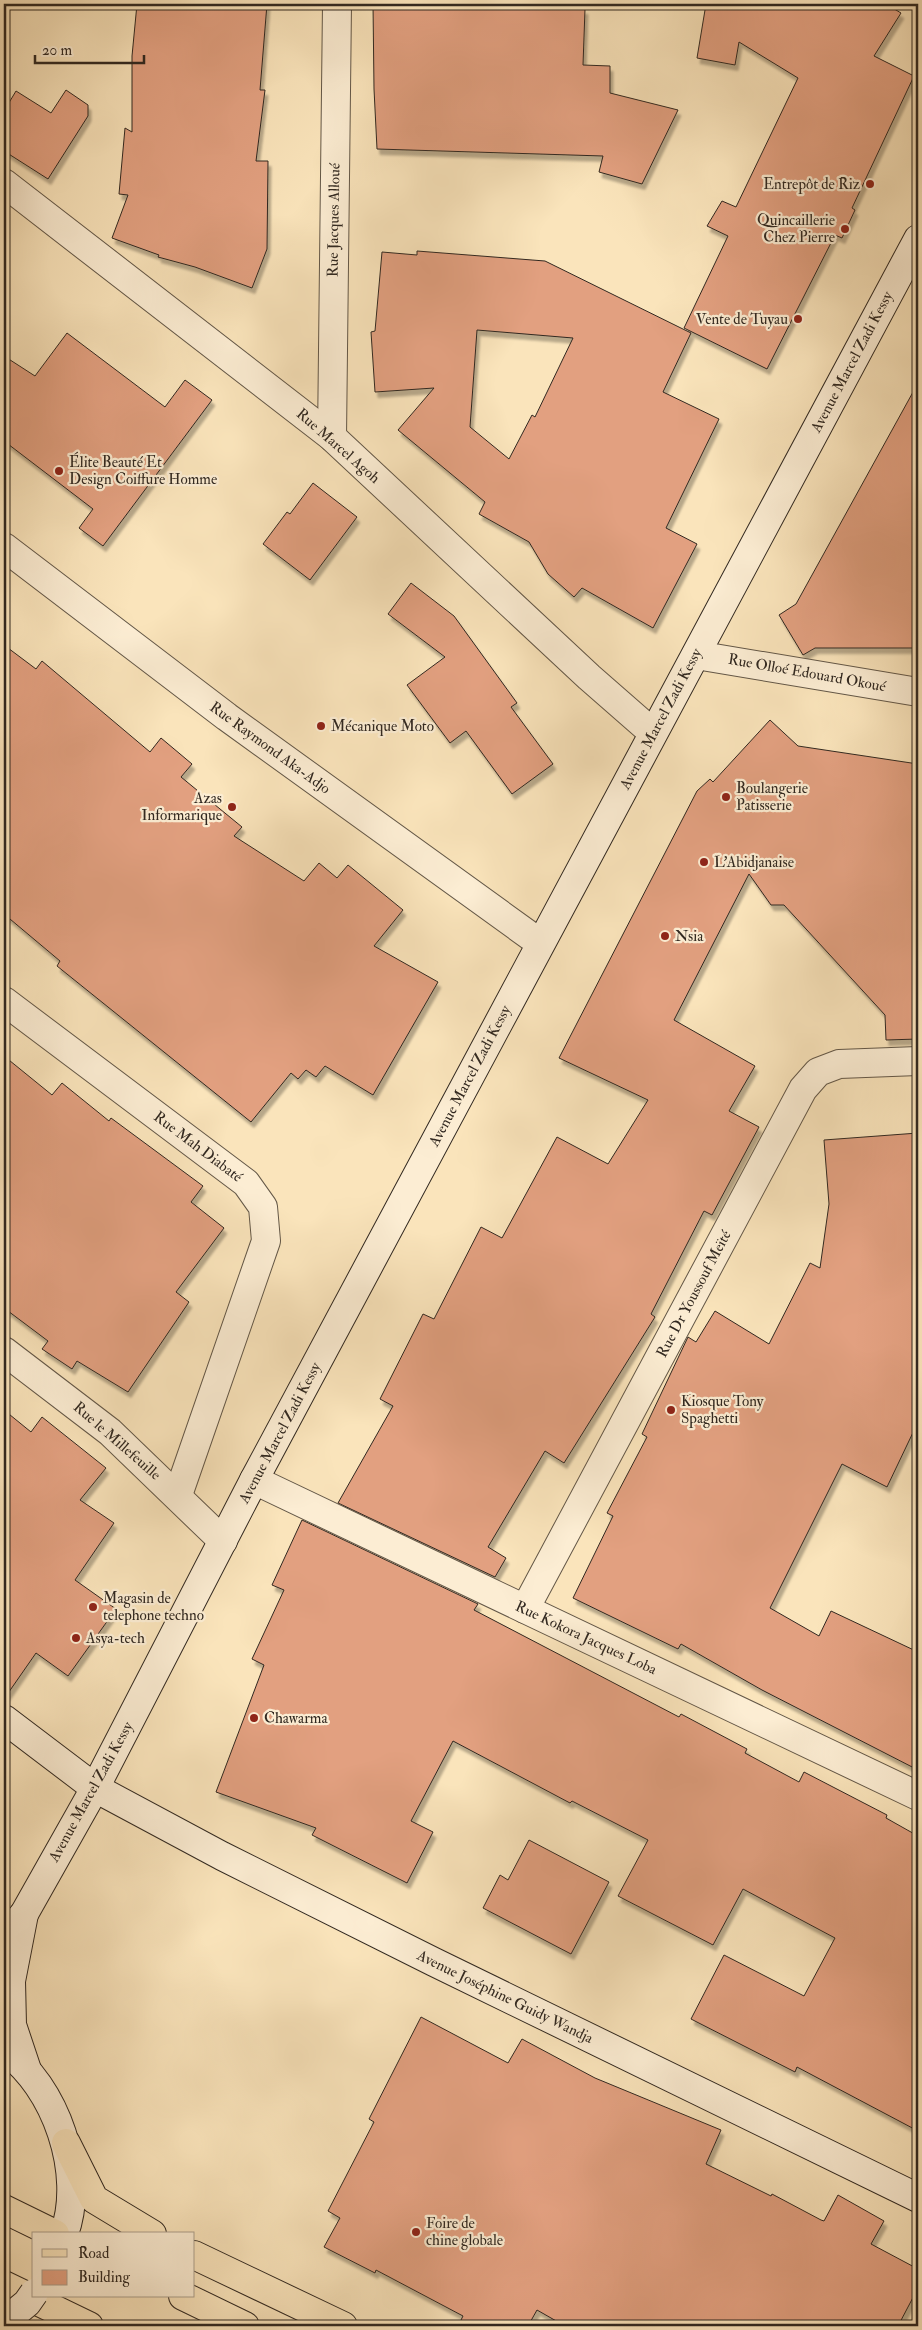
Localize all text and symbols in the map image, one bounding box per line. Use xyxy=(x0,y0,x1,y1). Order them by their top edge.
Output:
scale bar xyxy=(35,32,144,64)
text: 20 m xyxy=(42,41,72,60)
street label: Rue Jacques Alloué xyxy=(324,162,346,277)
place label: Entrepôt de Riz xyxy=(763,175,860,195)
marker: Entrepôt de Riz xyxy=(864,178,876,190)
place label: Quincaillerie Chez Pierre xyxy=(757,211,835,247)
marker: Quincaillerie Chez Pierre xyxy=(839,223,851,235)
street label: Avenue Marcel Zadi Kessy xyxy=(806,288,898,437)
place label: Vente de Tuyau xyxy=(696,310,788,329)
marker: Vente de Tuyau xyxy=(792,313,804,325)
street label: Rue Marcel Agoh xyxy=(292,404,384,488)
place label: Élite Beauté Et Design Coiffure Homme xyxy=(69,451,217,489)
marker: Élite Beauté Et Design Coiffure Homme xyxy=(53,465,65,477)
street label: Avenue Marcel Zadi Kessy xyxy=(615,645,707,794)
street label: Rue Olloé Edouard Okoué xyxy=(727,650,888,696)
street label: Rue Raymond Aka-Adjo xyxy=(206,698,334,798)
place label: Mécanique Moto xyxy=(331,717,434,736)
marker: Mécanique Moto xyxy=(315,720,327,732)
place label: Boulangerie Patisserie xyxy=(736,779,808,815)
place label: Azas Informarique xyxy=(141,789,222,825)
marker: Boulangerie Patisserie xyxy=(720,791,732,803)
marker: Azas Informarique xyxy=(226,801,238,813)
place label: L'Abidjanaise xyxy=(714,853,794,872)
marker: L'Abidjanaise xyxy=(698,856,710,868)
place label: Nsia xyxy=(675,927,704,946)
marker: Nsia xyxy=(659,930,671,942)
street label: Avenue Marcel Zadi Kessy xyxy=(424,1002,516,1151)
street label: Rue Mah Diabaté xyxy=(150,1107,247,1187)
street label: Rue Dr Youssouf Meïté xyxy=(652,1226,736,1361)
street label: Avenue Marcel Zadi Kessy xyxy=(234,1359,326,1508)
place label: Kiosque Tony Spaghetti xyxy=(681,1392,764,1429)
street label: Rue le Millefeuille xyxy=(69,1398,165,1484)
marker: Kiosque Tony Spaghetti xyxy=(665,1404,677,1416)
place label: Magasin de telephone techno xyxy=(103,1589,204,1626)
street label: Rue Kokora Jacques Loba xyxy=(512,1597,661,1680)
marker: Magasin de telephone techno xyxy=(87,1601,99,1613)
place label: Asya-tech xyxy=(85,1629,145,1648)
marker: Asya-tech xyxy=(70,1632,82,1644)
place label: Chawarma xyxy=(264,1709,328,1728)
marker: Chawarma xyxy=(248,1712,260,1724)
street label: Avenue Marcel Zadi Kessy xyxy=(44,1718,138,1866)
street label: Avenue Joséphine Guidy Wandja xyxy=(412,1946,597,2049)
place label: Foire de chine globale xyxy=(426,2214,503,2250)
marker: Foire de chine globale xyxy=(410,2226,422,2238)
legend xyxy=(32,2232,195,2298)
text: Road xyxy=(78,2244,110,2263)
text: Building xyxy=(78,2268,130,2287)

